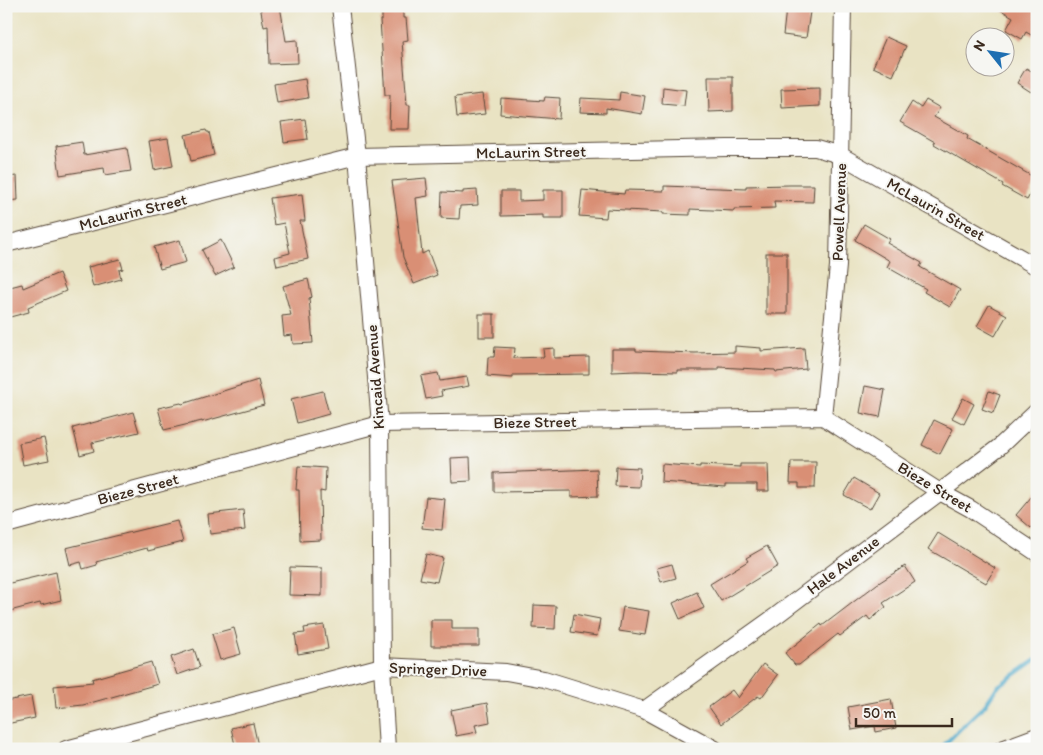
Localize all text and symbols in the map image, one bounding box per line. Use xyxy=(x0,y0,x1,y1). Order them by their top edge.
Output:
north arrow xyxy=(966,28,1016,78)
text: N xyxy=(969,37,989,54)
street label: McLaurin Street xyxy=(476,142,586,162)
street label: Powell Avenue xyxy=(828,163,850,261)
street label: McLaurin Street xyxy=(883,173,989,245)
street label: McLaurin Street xyxy=(77,189,189,235)
street label: Kincaid Avenue xyxy=(362,324,388,430)
street label: Bieze Street xyxy=(493,412,577,432)
street label: Bieze Street xyxy=(894,457,976,517)
street label: Bieze Street xyxy=(95,469,181,509)
street label: Hale Avenue xyxy=(803,532,883,598)
street label: Springer Drive xyxy=(389,658,487,680)
scale bar xyxy=(856,695,952,727)
text: 50 m xyxy=(863,704,896,722)

